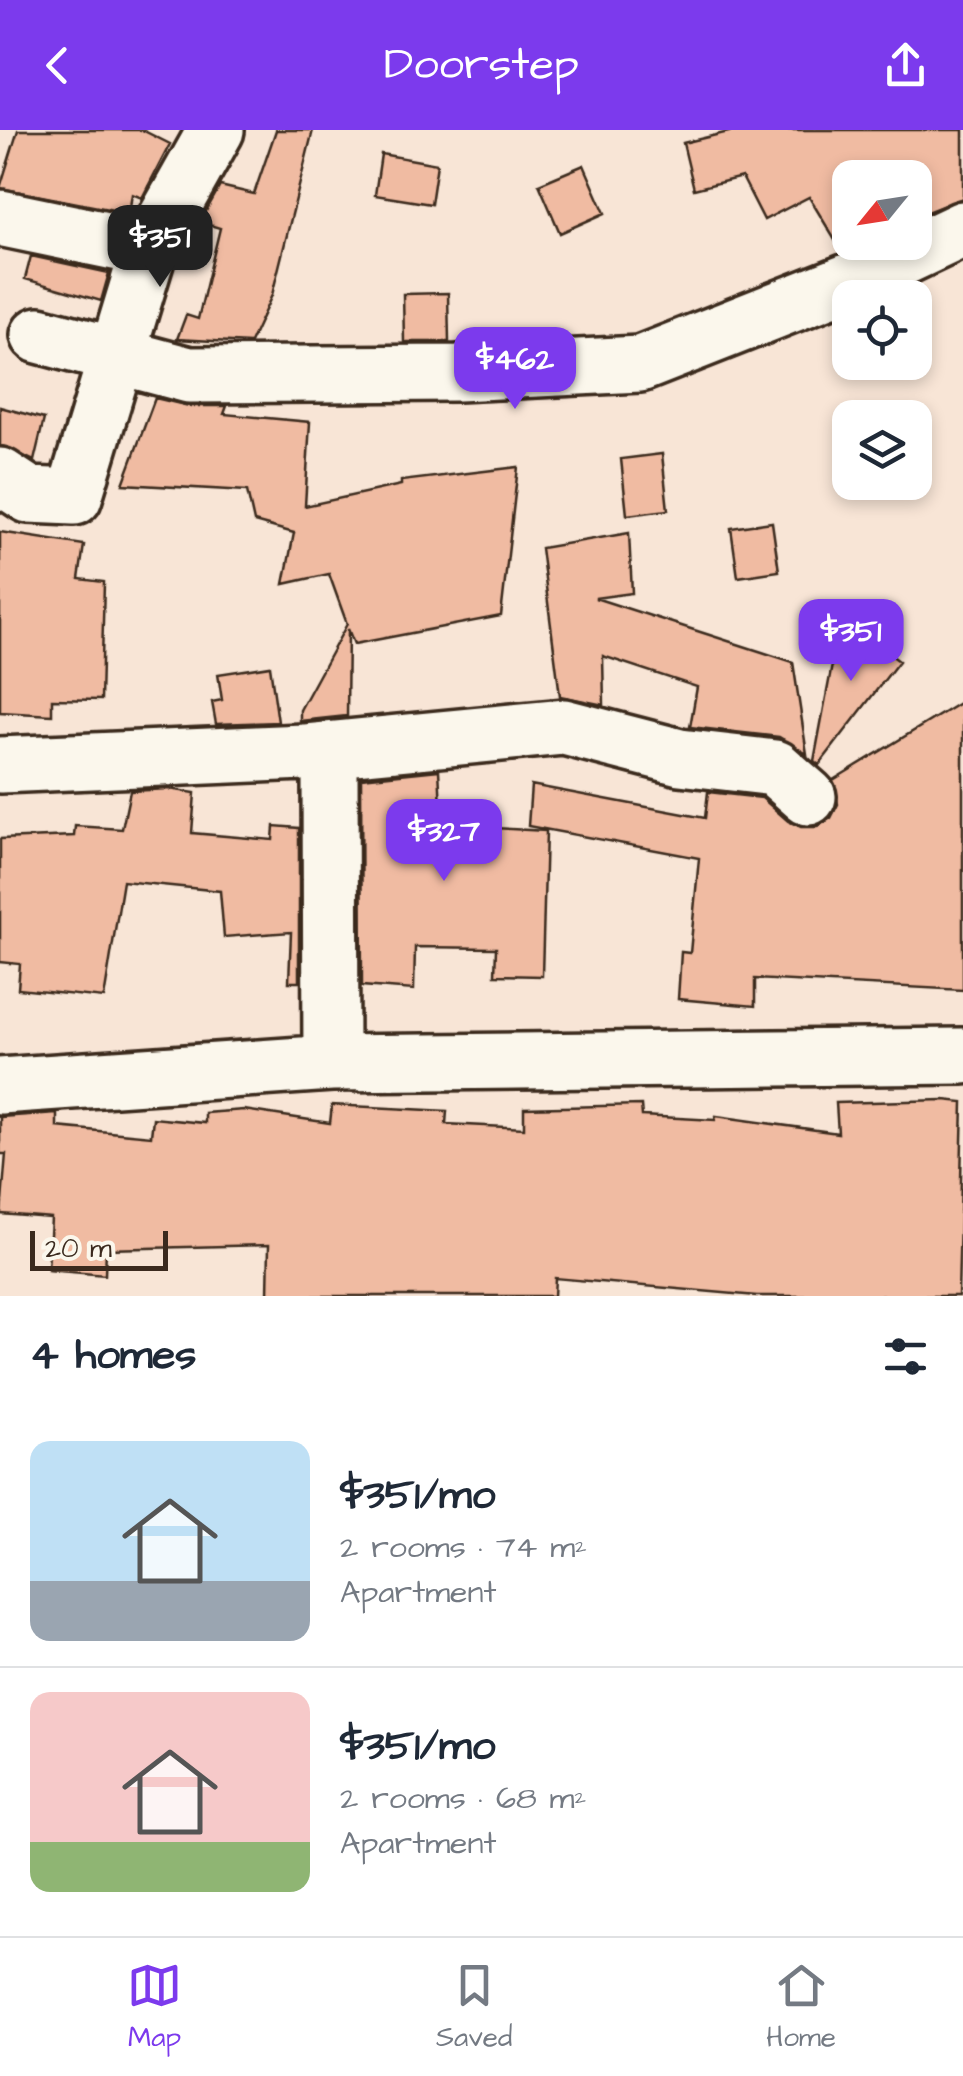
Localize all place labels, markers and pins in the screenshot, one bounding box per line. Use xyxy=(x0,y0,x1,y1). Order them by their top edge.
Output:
pin: $351 xyxy=(101,205,219,290)
pin: $462 xyxy=(456,327,574,412)
pin: $351 xyxy=(792,599,910,684)
pin: $327 xyxy=(385,799,503,884)

